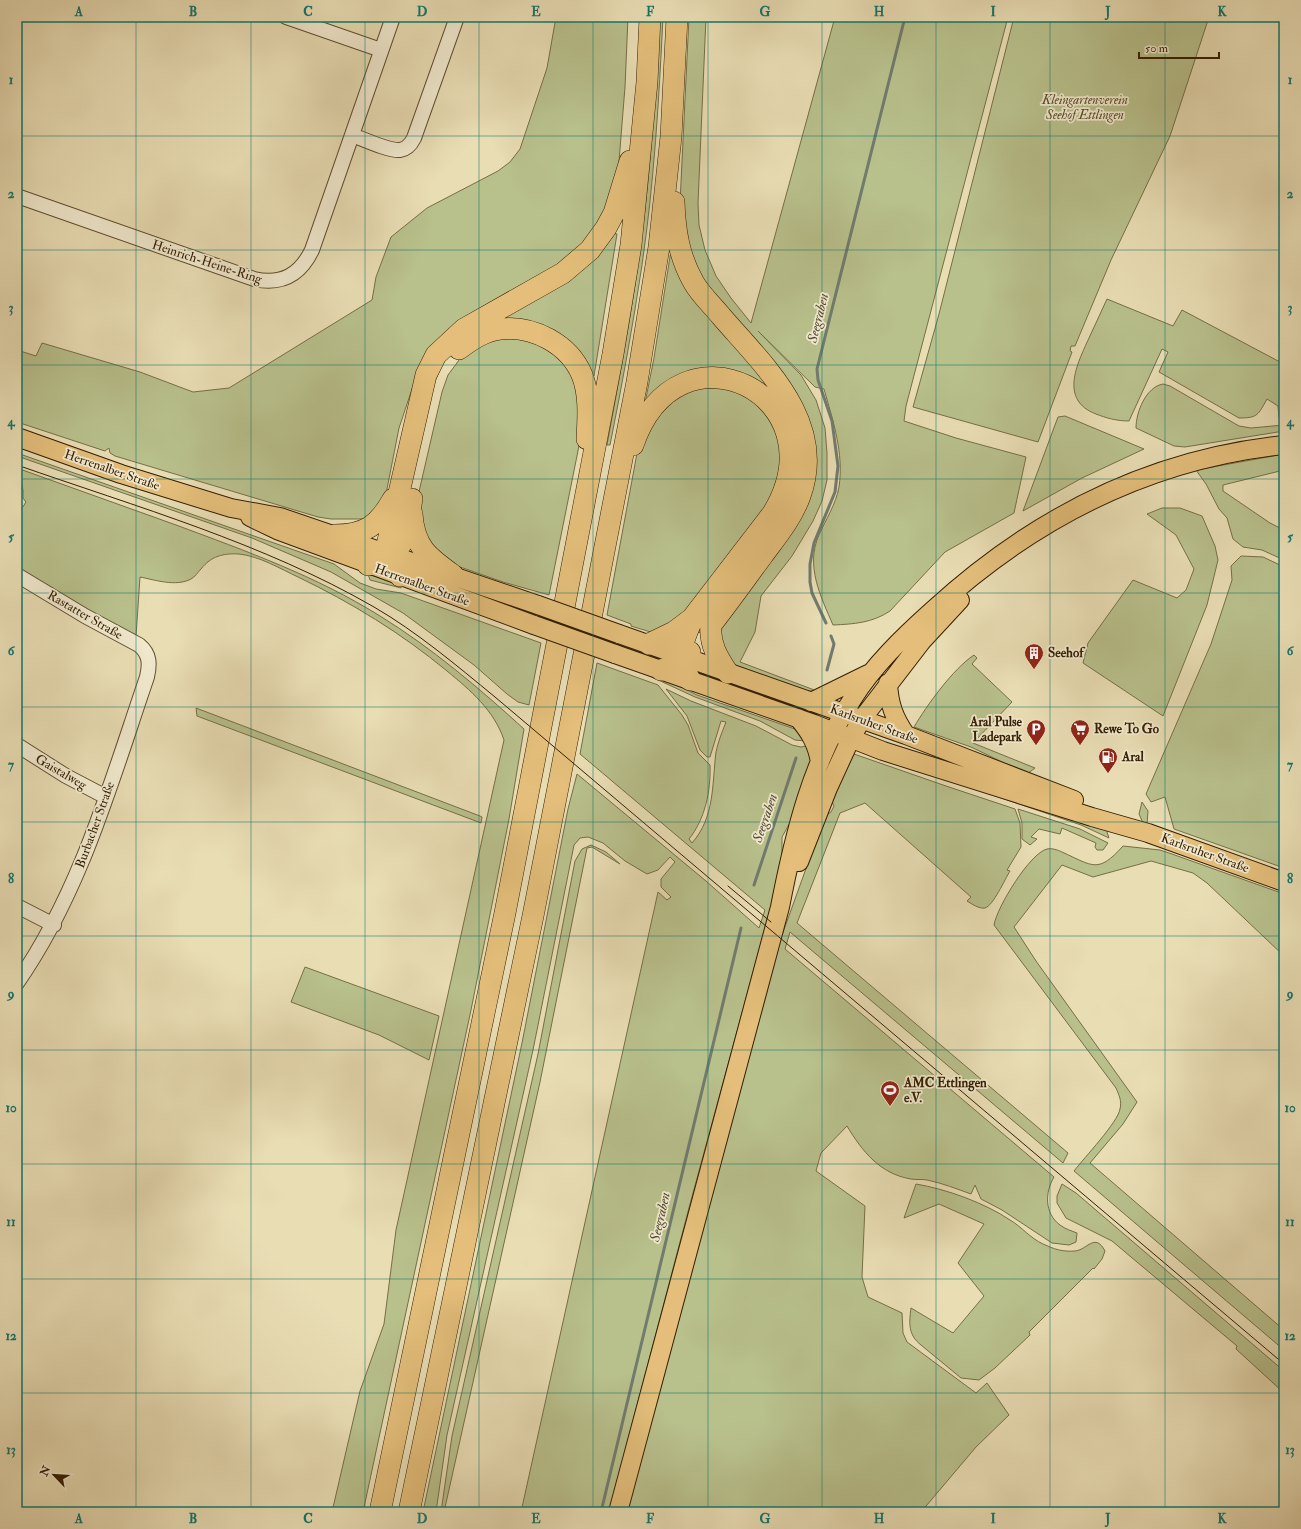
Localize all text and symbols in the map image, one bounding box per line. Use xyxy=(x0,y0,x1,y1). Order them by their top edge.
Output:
text: A xyxy=(74,4,84,20)
text: B xyxy=(189,4,197,20)
text: C xyxy=(303,4,313,20)
text: D xyxy=(417,4,428,20)
text: E xyxy=(531,4,541,20)
text: F xyxy=(646,4,655,20)
text: G xyxy=(760,4,771,20)
text: H xyxy=(874,4,885,20)
text: I xyxy=(990,4,996,20)
text: J xyxy=(1104,4,1111,21)
text: K xyxy=(1217,4,1227,20)
scale bar xyxy=(1139,34,1219,60)
text: 50 m xyxy=(1145,41,1169,56)
text: 1 xyxy=(9,72,14,88)
text: 1 xyxy=(1288,72,1293,88)
park label: Kleingartenverein Seehof Ettlingen xyxy=(1041,92,1128,123)
text: 2 xyxy=(8,186,15,202)
text: 2 xyxy=(1287,186,1294,202)
street label: Heinrich-Heine-Ring xyxy=(150,237,265,288)
water label: Seegraben xyxy=(803,291,832,345)
text: 3 xyxy=(9,300,14,316)
text: 3 xyxy=(1288,300,1293,316)
text: 4 xyxy=(6,414,15,430)
text: 4 xyxy=(1285,414,1294,430)
street label: Herrenalber Straße xyxy=(62,446,162,494)
text: 5 xyxy=(8,529,14,545)
text: 5 xyxy=(1287,529,1293,545)
street label: Herrenalber Straße xyxy=(372,560,472,610)
street label: Rastatter Straße xyxy=(45,587,126,643)
building icon: Seehof xyxy=(1023,642,1045,670)
text: 6 xyxy=(8,643,16,659)
text: 6 xyxy=(1287,643,1295,659)
place label: Seehof xyxy=(1048,645,1086,661)
street label: Karlsruher Straße xyxy=(828,701,921,748)
place label: Aral Pulse Ladepark xyxy=(969,714,1023,746)
parking icon: Aral Pulse Ladepark xyxy=(1025,718,1047,746)
supermarket icon: Rewe To Go xyxy=(1069,718,1091,746)
place label: Rewe To Go xyxy=(1094,721,1160,737)
fuel station icon: Aral xyxy=(1097,746,1119,774)
place label: Aral xyxy=(1121,749,1144,765)
street label: Gaistalweg xyxy=(32,751,90,793)
text: 7 xyxy=(8,757,15,773)
text: 7 xyxy=(1287,757,1294,773)
street label: Burbacher Straße xyxy=(72,779,118,870)
water label: Seegraben xyxy=(748,791,781,846)
street label: Karlsruher Straße xyxy=(1159,830,1252,877)
text: 8 xyxy=(8,871,14,887)
text: 8 xyxy=(1287,871,1293,887)
text: 9 xyxy=(6,986,15,1002)
text: 9 xyxy=(1285,986,1294,1002)
place label: AMC Ettlingen e.V. xyxy=(903,1075,987,1106)
sports icon: AMC Ettlingen e.V. xyxy=(879,1079,901,1107)
text: 10 xyxy=(5,1100,17,1116)
text: 10 xyxy=(1284,1100,1296,1116)
water label: Seegraben xyxy=(646,1190,674,1244)
text: 11 xyxy=(6,1214,16,1230)
text: 11 xyxy=(1285,1214,1295,1230)
text: 12 xyxy=(5,1328,17,1344)
text: 12 xyxy=(1284,1328,1296,1344)
text: 13 xyxy=(6,1442,16,1458)
text: 13 xyxy=(1285,1442,1295,1458)
north arrow xyxy=(34,1455,74,1495)
text: N xyxy=(37,1463,54,1479)
text: A xyxy=(74,1511,84,1527)
text: B xyxy=(189,1511,197,1527)
text: C xyxy=(303,1511,313,1527)
text: D xyxy=(417,1511,428,1527)
text: E xyxy=(531,1511,541,1527)
text: F xyxy=(646,1511,655,1527)
text: G xyxy=(760,1511,771,1527)
text: H xyxy=(874,1511,885,1527)
text: I xyxy=(990,1511,996,1527)
text: J xyxy=(1104,1511,1111,1528)
text: K xyxy=(1217,1511,1227,1527)

